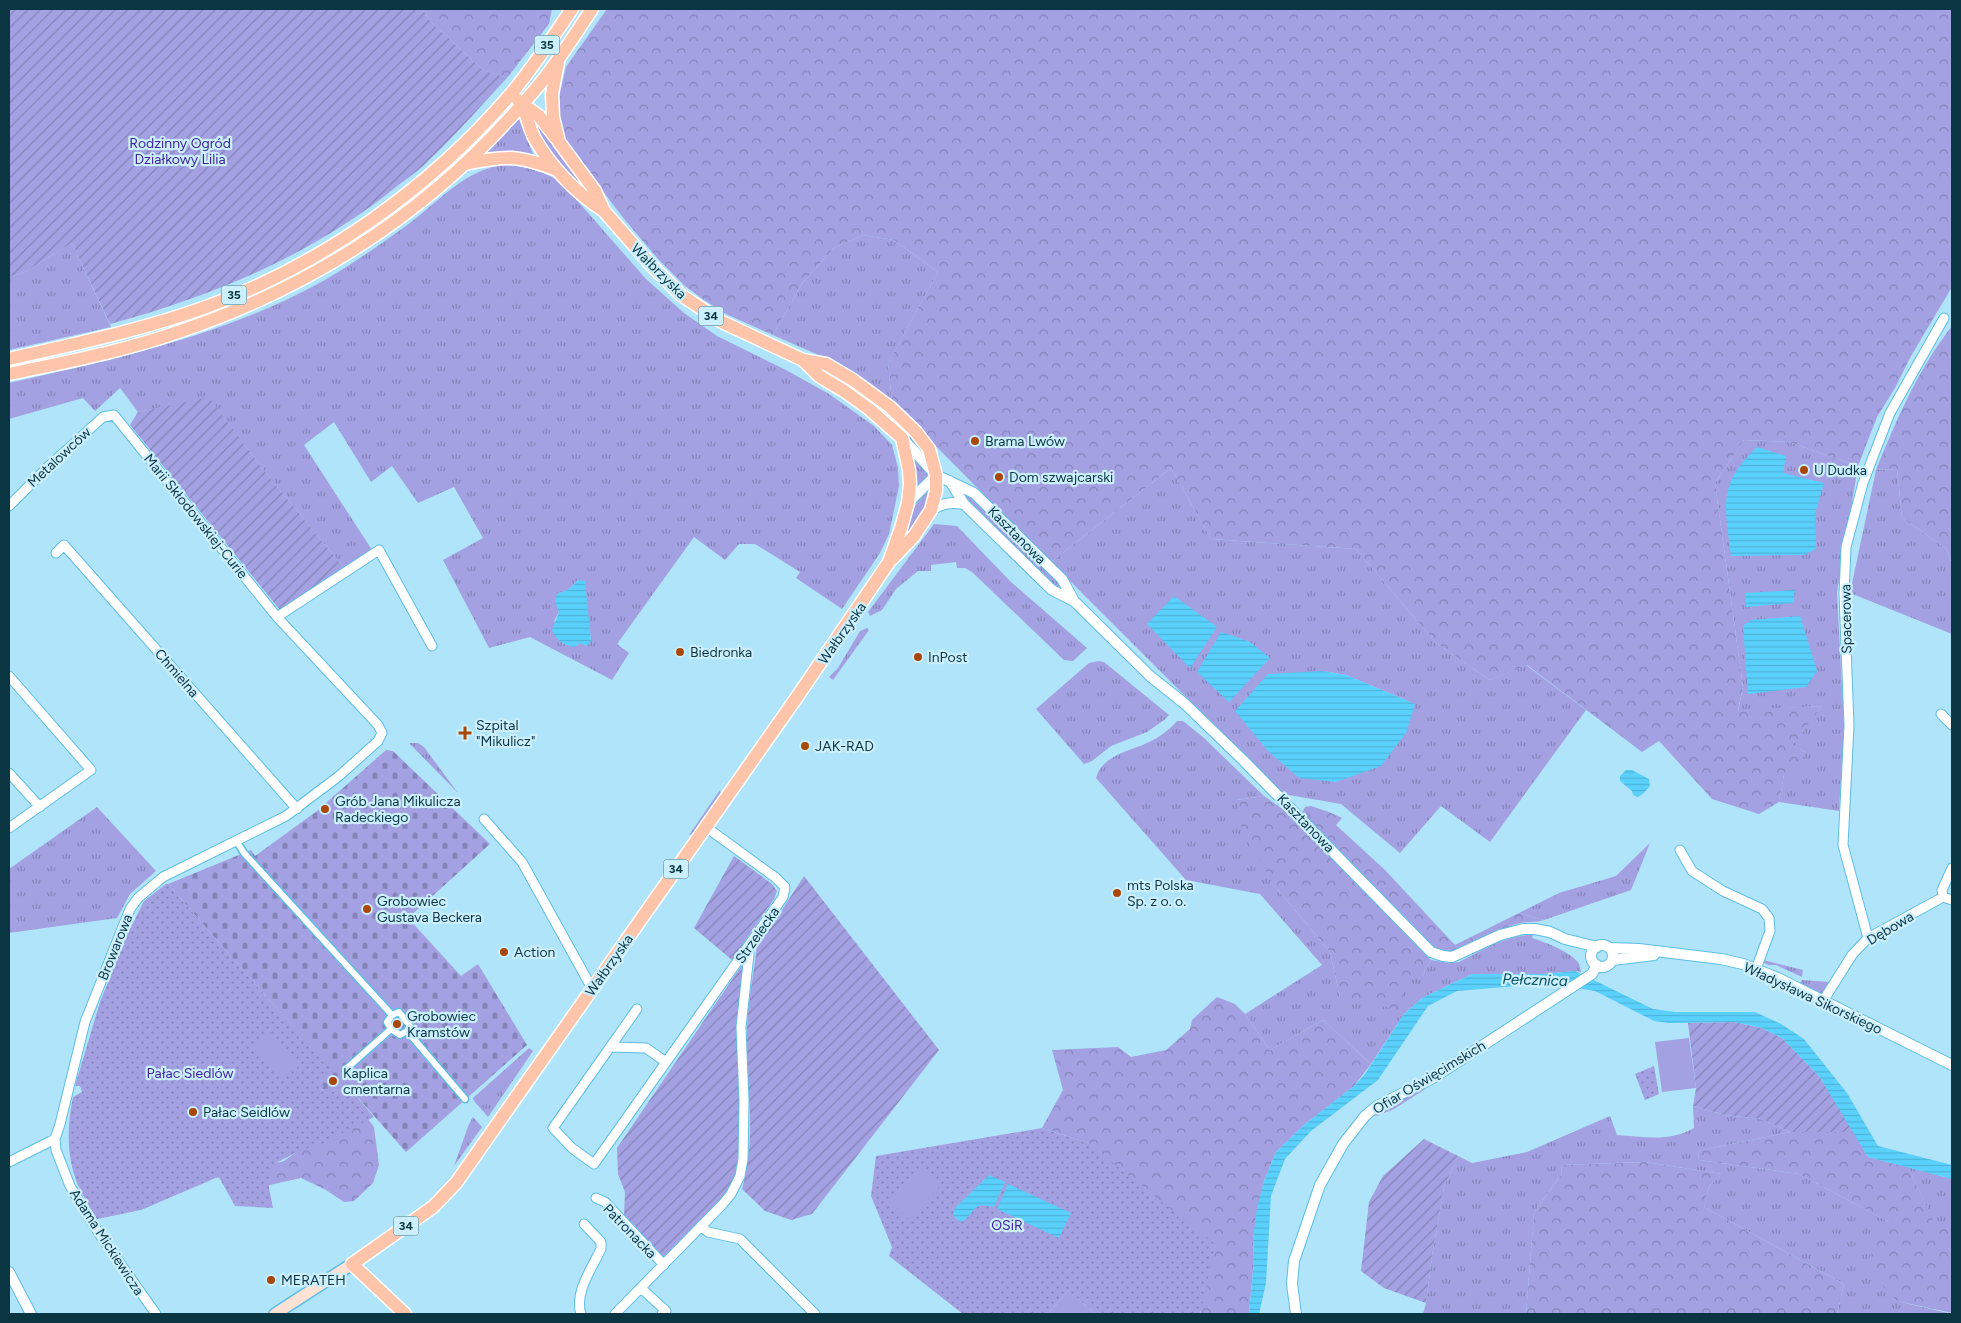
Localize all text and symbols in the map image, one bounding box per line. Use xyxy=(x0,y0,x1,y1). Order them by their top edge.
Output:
road number: 35 xyxy=(534,36,560,54)
park label: Rodzinny Ogród Działkowy Lilia xyxy=(129,135,231,168)
street label: Wałbrzyska xyxy=(627,240,690,303)
road number: 35 xyxy=(222,286,246,304)
road number: 34 xyxy=(698,306,724,326)
street label: Metalowców xyxy=(24,424,94,491)
place label: Brama Lwów xyxy=(985,433,1065,450)
marker: Brama Lwów xyxy=(969,435,981,447)
street label: Marii Skłodowskiej-Curie xyxy=(140,451,251,582)
place label: U Dudka xyxy=(1814,462,1867,479)
marker: U Dudka xyxy=(1798,464,1810,476)
place label: Dom szwajcarski xyxy=(1009,469,1113,486)
marker: Dom szwajcarski xyxy=(993,471,1005,483)
street label: Kasztanowa xyxy=(984,503,1049,568)
street label: Spacerowa xyxy=(1837,584,1856,654)
street label: Wałbrzyska xyxy=(815,599,870,667)
place label: Biedronka xyxy=(690,644,752,661)
street label: Chmielna xyxy=(151,646,202,701)
marker: Biedronka xyxy=(674,646,686,658)
place label: InPost xyxy=(928,649,968,666)
marker: InPost xyxy=(912,651,924,663)
place label: Szpital "Mikulicz" xyxy=(476,717,535,750)
marker: Szpital "Mikulicz" xyxy=(458,726,472,740)
place label: JAK-RAD xyxy=(815,738,874,755)
marker: JAK-RAD xyxy=(799,740,811,752)
street label: Kasztanowa xyxy=(1273,790,1338,856)
place label: Grób Jana Mikulicza Radeckiego xyxy=(335,793,461,826)
marker: Grób Jana Mikulicza Radeckiego xyxy=(319,803,331,815)
road number: 34 xyxy=(664,860,688,879)
place label: mts Polska Sp. z o. o. xyxy=(1127,877,1194,910)
marker: mts Polska Sp. z o. o. xyxy=(1111,887,1123,899)
place label: Grobowiec Gustava Beckera xyxy=(377,893,482,926)
marker: Grobowiec Gustava Beckera xyxy=(361,903,373,915)
street label: Strzelecka xyxy=(732,904,783,967)
street label: Dębowa xyxy=(1864,908,1917,949)
street label: Browarowa xyxy=(95,912,136,983)
street label: Wałbrzyska xyxy=(582,931,637,999)
place label: Action xyxy=(514,944,556,961)
marker: Action xyxy=(498,946,510,958)
street label: Władysława Sikorskiego xyxy=(1741,959,1885,1038)
water label: Pełcznica xyxy=(1502,970,1568,990)
place label: Grobowiec Kramstów xyxy=(407,1008,476,1041)
marker: Grobowiec Kramstów xyxy=(391,1018,403,1030)
street label: Ofiar Oświęcimskich xyxy=(1370,1037,1489,1118)
park label: Pałac Siedlów xyxy=(147,1065,233,1082)
place label: Kaplica cmentarna xyxy=(343,1065,410,1098)
marker: Kaplica cmentarna xyxy=(327,1075,339,1087)
place label: Pałac Seidlów xyxy=(203,1104,290,1121)
marker: Pałac Seidlów xyxy=(187,1106,199,1118)
street label: Adama Mickiewicza xyxy=(66,1186,147,1299)
street label: Patronacka xyxy=(599,1200,660,1262)
road number: 34 xyxy=(394,1216,418,1236)
park label: OSiR xyxy=(991,1217,1023,1234)
place label: MERATEH xyxy=(281,1272,346,1289)
marker: MERATEH xyxy=(265,1274,277,1286)

